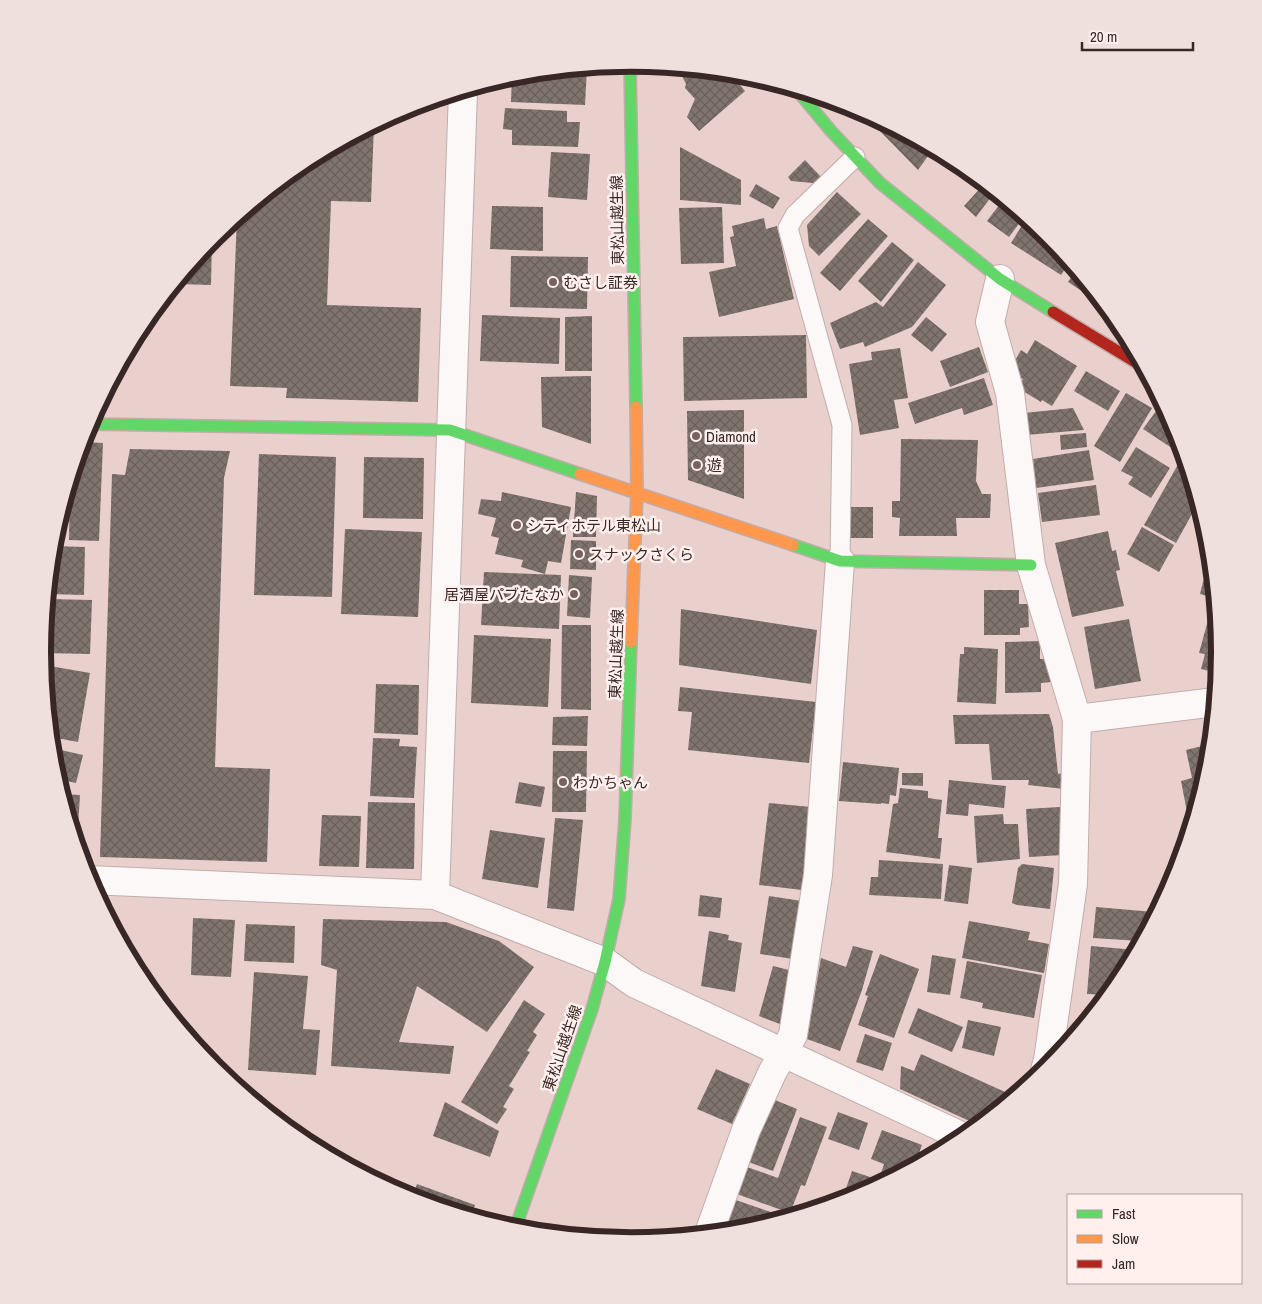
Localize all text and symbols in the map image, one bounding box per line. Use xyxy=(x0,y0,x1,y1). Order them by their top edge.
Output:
scale bar xyxy=(1082,20,1193,52)
text: 20 m xyxy=(1090,26,1117,47)
street label: 東松山越生線 xyxy=(606,175,628,265)
place label: むさし証券 xyxy=(563,272,638,293)
marker: むさし証券 xyxy=(547,276,559,288)
place label: Diamond xyxy=(706,426,756,447)
marker: Diamond xyxy=(690,430,702,442)
place label: 遊 xyxy=(707,455,722,476)
marker: 遊 xyxy=(691,459,703,471)
place label: シティホテル東松山 xyxy=(527,515,661,536)
marker: シティホテル東松山 xyxy=(511,519,523,531)
place label: スナックさくら xyxy=(589,544,694,565)
marker: スナックさくら xyxy=(573,548,585,560)
place label: 居酒屋パブたなか xyxy=(444,584,564,605)
marker: 居酒屋パブたなか xyxy=(568,588,580,600)
street label: 東松山越生線 xyxy=(604,609,628,699)
place label: わかちゃん xyxy=(573,772,648,793)
marker: わかちゃん xyxy=(557,776,569,788)
street label: 東松山越生線 xyxy=(537,1002,587,1094)
legend xyxy=(1067,1194,1242,1284)
text: Fast xyxy=(1112,1203,1136,1224)
text: Slow xyxy=(1112,1228,1139,1249)
text: Jam xyxy=(1112,1253,1135,1274)

